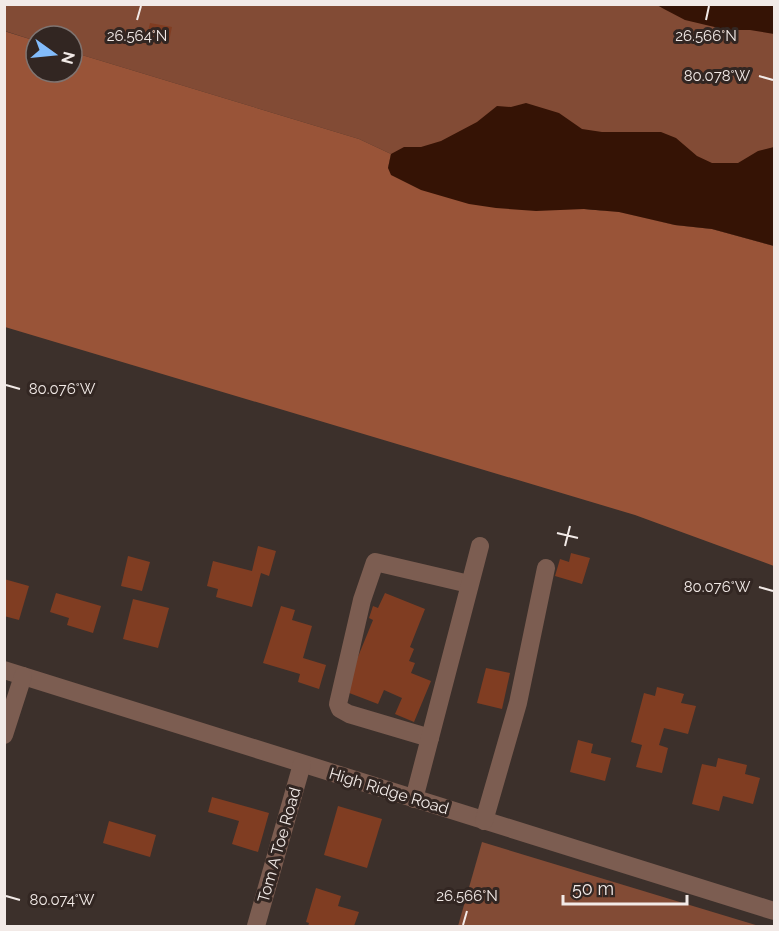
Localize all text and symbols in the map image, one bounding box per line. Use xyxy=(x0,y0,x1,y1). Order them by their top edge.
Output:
north arrow xyxy=(24,24,84,84)
text: 26.564°N xyxy=(107,27,167,45)
text: 26.566°N xyxy=(675,27,737,45)
text: N xyxy=(57,49,79,66)
text: 80.078°W xyxy=(684,67,751,85)
text: 80.076°W xyxy=(29,380,96,398)
text: 80.076°W xyxy=(684,578,751,596)
street label: High Ridge Road xyxy=(327,764,451,818)
street label: Tom A Toe Road xyxy=(253,785,305,905)
scale bar xyxy=(563,868,688,906)
text: 50 m xyxy=(572,878,614,899)
text: 26.566°N xyxy=(436,887,498,905)
text: 80.074°W xyxy=(30,891,95,909)

